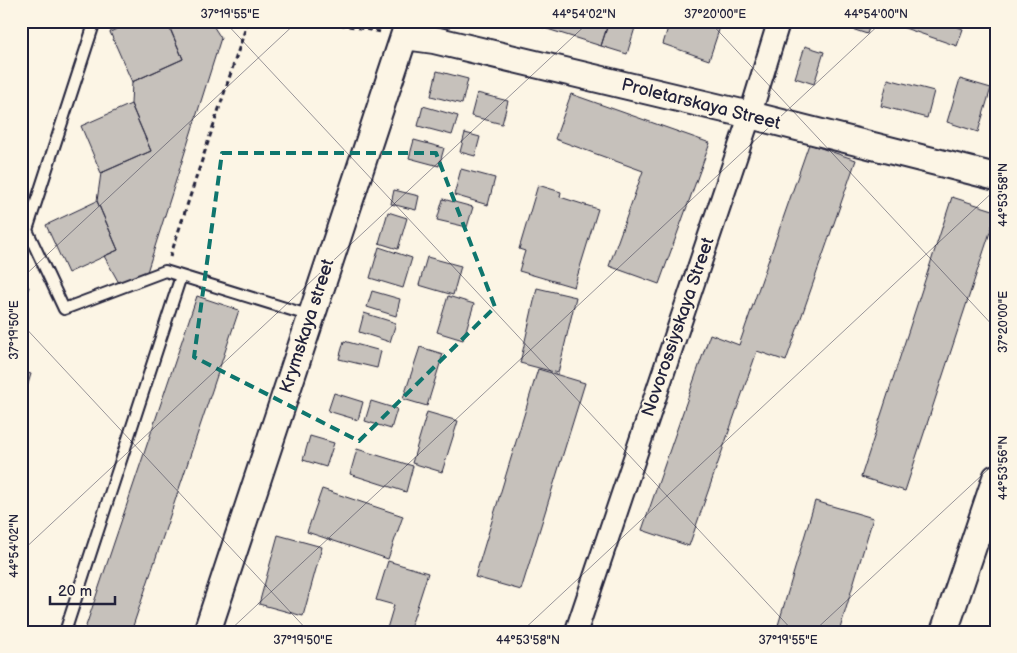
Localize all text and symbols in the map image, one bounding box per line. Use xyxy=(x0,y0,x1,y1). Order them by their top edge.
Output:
text: 37°19'55"E xyxy=(200,7,260,22)
text: 44°54'02"N xyxy=(552,7,616,22)
text: 37°20'00"E xyxy=(684,7,746,22)
text: 44°54'00"N xyxy=(844,7,908,22)
street label: Proletarskaya Street xyxy=(619,74,783,134)
text: 44°53'58"N xyxy=(996,163,1011,227)
street label: Novorossiyskaya Street xyxy=(637,234,719,419)
street label: Krymskaya street xyxy=(275,256,339,396)
text: 37°20'00"E xyxy=(996,291,1011,353)
text: 37°19'50"E xyxy=(7,300,22,360)
text: 44°53'56"N xyxy=(996,436,1011,500)
text: 44°54'02"N xyxy=(7,514,22,578)
scale bar xyxy=(50,573,115,605)
text: 20 m xyxy=(58,582,92,601)
text: 37°19'50"E xyxy=(273,633,333,648)
text: 44°53'58"N xyxy=(496,633,560,648)
text: 37°19'55"E xyxy=(758,633,818,648)

